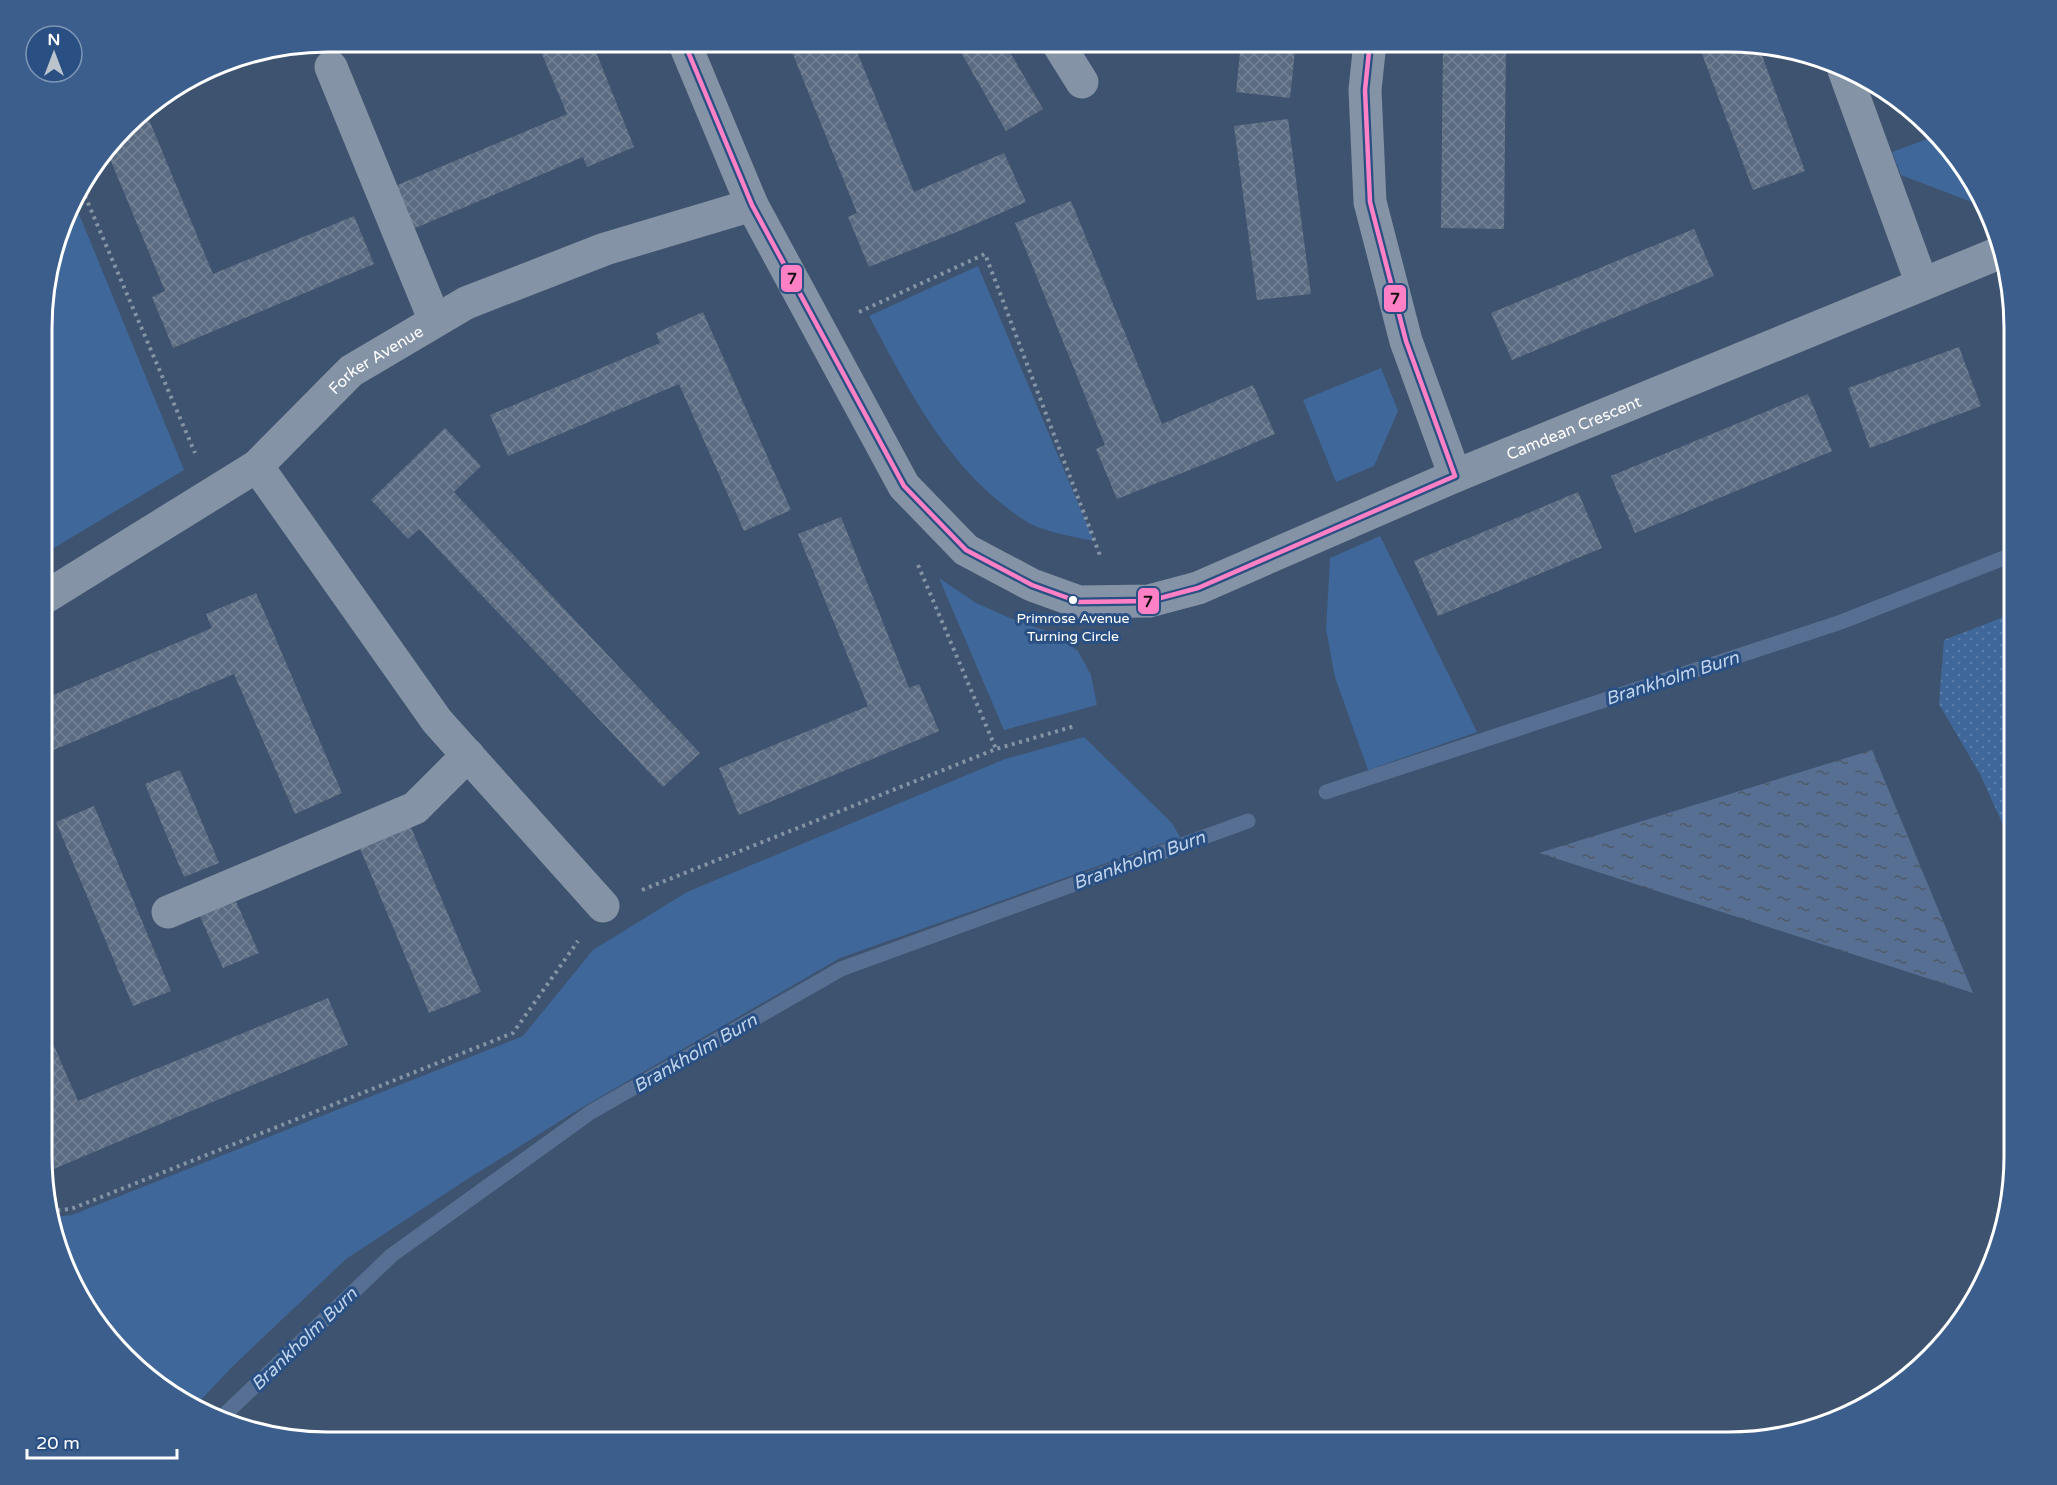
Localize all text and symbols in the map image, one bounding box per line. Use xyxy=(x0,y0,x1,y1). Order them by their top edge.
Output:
north arrow xyxy=(24,24,84,84)
text: N xyxy=(48,30,60,50)
line badge: 7 xyxy=(780,264,803,293)
text: 7 xyxy=(787,269,797,289)
line badge: 7 xyxy=(1383,284,1407,313)
text: 7 xyxy=(1390,289,1400,309)
street label: Forker Avenue xyxy=(325,322,427,399)
street label: Camdean Crescent xyxy=(1504,392,1644,465)
line badge: 7 xyxy=(1137,587,1160,615)
text: 7 xyxy=(1143,592,1153,612)
marker: Primrose Avenue Turning Circle xyxy=(1067,594,1079,606)
place label: Primrose Avenue Turning Circle xyxy=(1016,610,1130,645)
water label: Brankholm Burn xyxy=(1603,646,1742,710)
water label: Brankholm Burn xyxy=(1070,826,1209,894)
water label: Brankholm Burn xyxy=(629,1008,762,1097)
water label: Brankholm Burn xyxy=(246,1282,362,1395)
scale bar xyxy=(27,1422,177,1460)
text: 20 m xyxy=(36,1432,80,1454)

